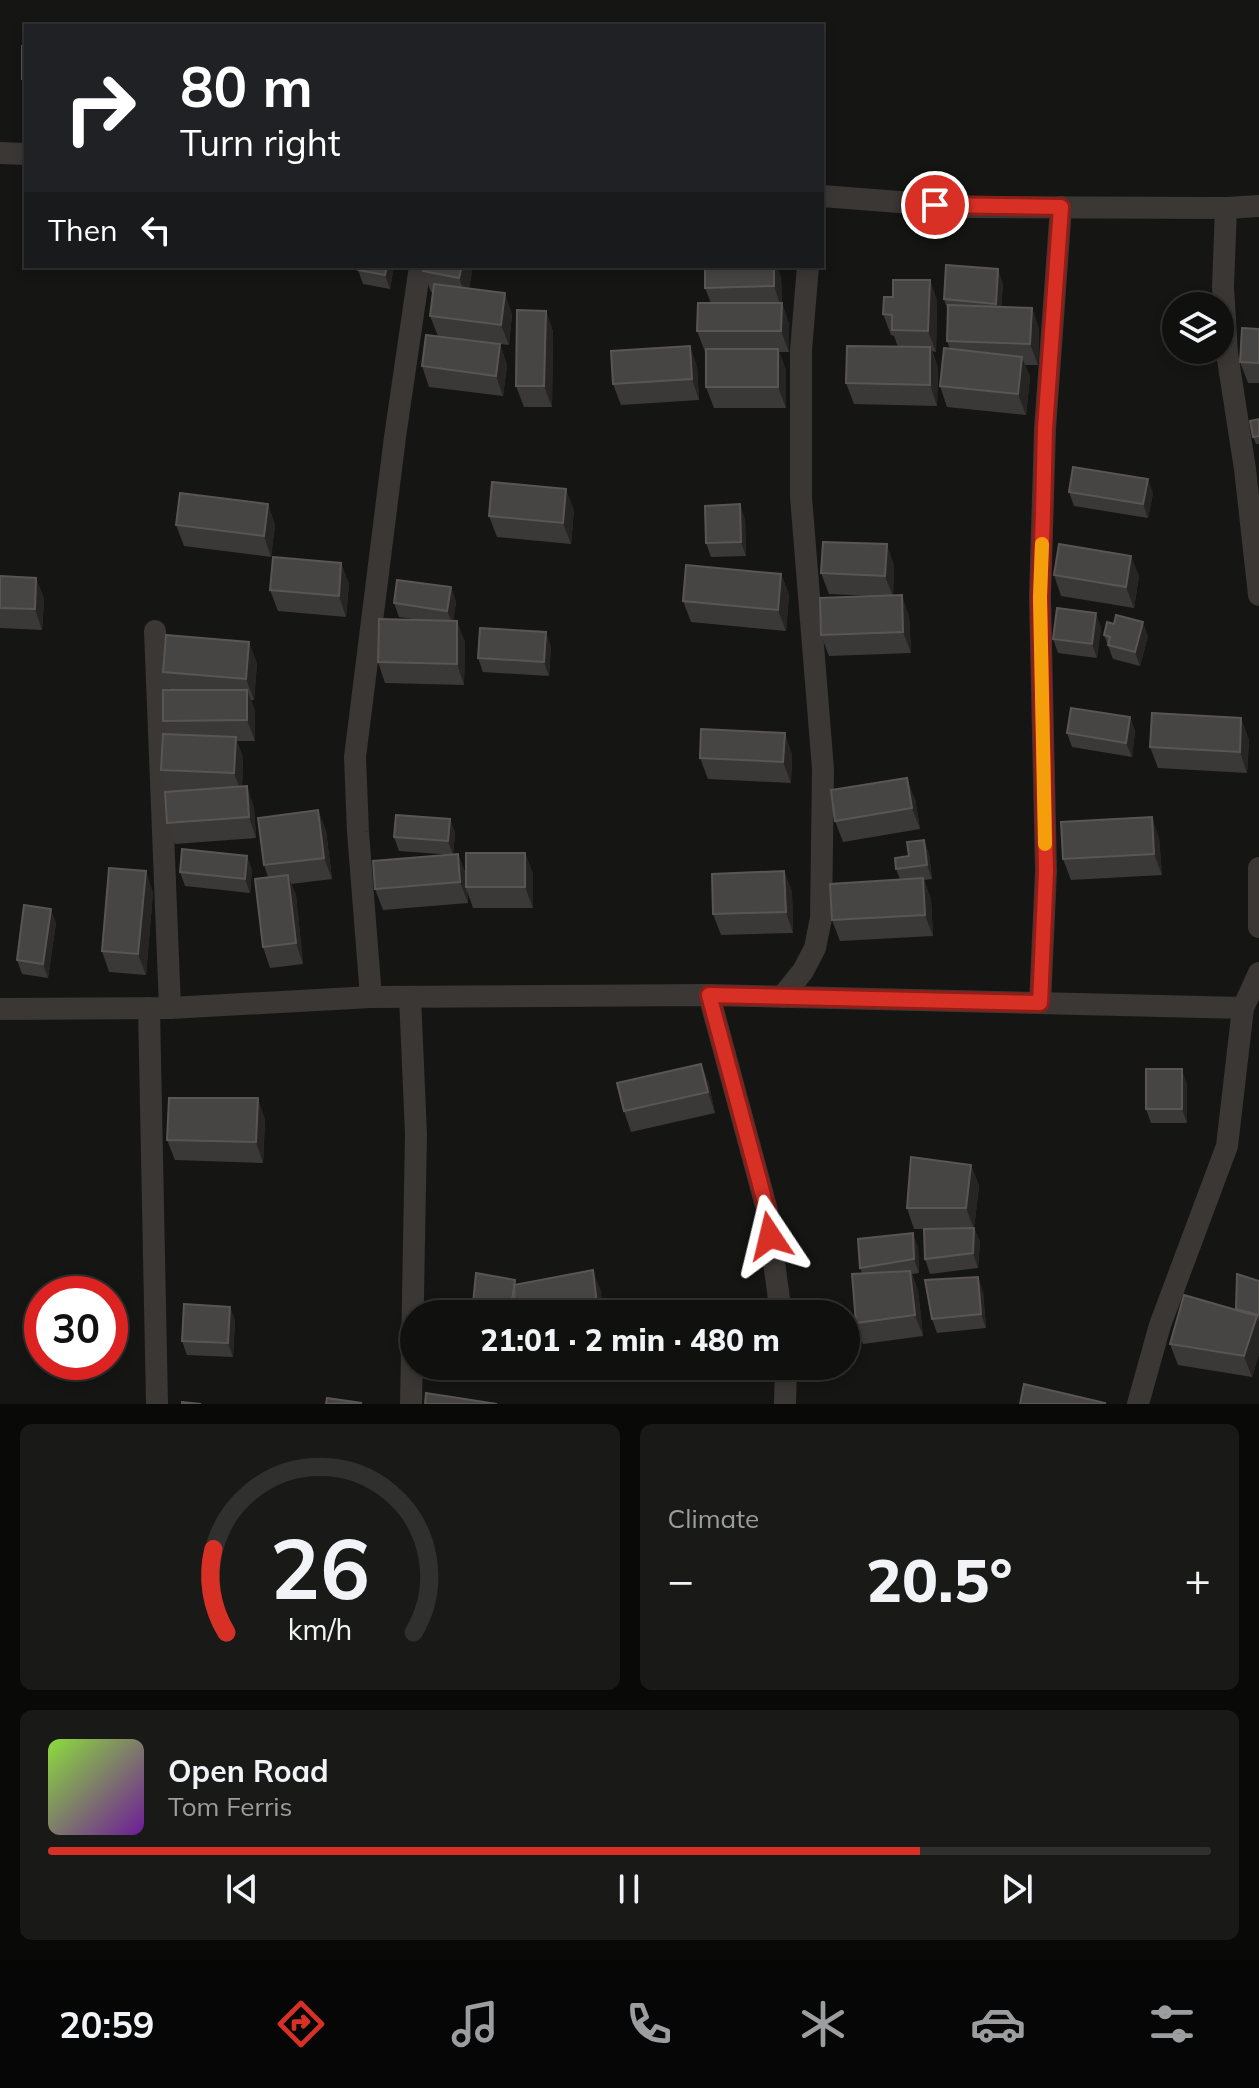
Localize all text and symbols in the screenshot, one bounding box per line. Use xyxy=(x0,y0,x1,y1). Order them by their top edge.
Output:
text: 80 m xyxy=(180,51,313,121)
icon: right xyxy=(48,56,152,160)
text: Turn right xyxy=(180,120,341,165)
pin xyxy=(901,171,969,239)
icon: arrive xyxy=(913,183,957,227)
icon: left xyxy=(134,208,178,252)
text: Then xyxy=(48,211,118,249)
map controls xyxy=(1162,292,1234,364)
button: layers xyxy=(1162,292,1234,364)
position arrow xyxy=(728,1194,812,1278)
speed limit sign: 30 xyxy=(24,1276,128,1380)
text: 21:01 · 2 min · 480 m xyxy=(480,1321,780,1359)
text: Climate xyxy=(668,1502,759,1535)
text: 26 xyxy=(270,1515,370,1620)
text: 20.5° xyxy=(866,1542,1013,1617)
text: − xyxy=(668,1552,694,1607)
text: + xyxy=(1185,1552,1211,1607)
text: km/h xyxy=(287,1611,352,1647)
text: Open Road xyxy=(168,1752,329,1790)
text: Tom Ferris xyxy=(168,1790,292,1823)
icon: previous xyxy=(220,1867,264,1911)
icon: pause xyxy=(607,1867,651,1911)
icon: next xyxy=(995,1867,1039,1911)
icon: directions xyxy=(273,1996,329,2052)
icon: music xyxy=(447,1996,503,2052)
icon: phone xyxy=(621,1996,677,2052)
icon: climate xyxy=(795,1996,851,2052)
icon: car xyxy=(970,1996,1026,2052)
icon: filters xyxy=(1144,1996,1200,2052)
text: 20:59 xyxy=(59,2002,154,2047)

